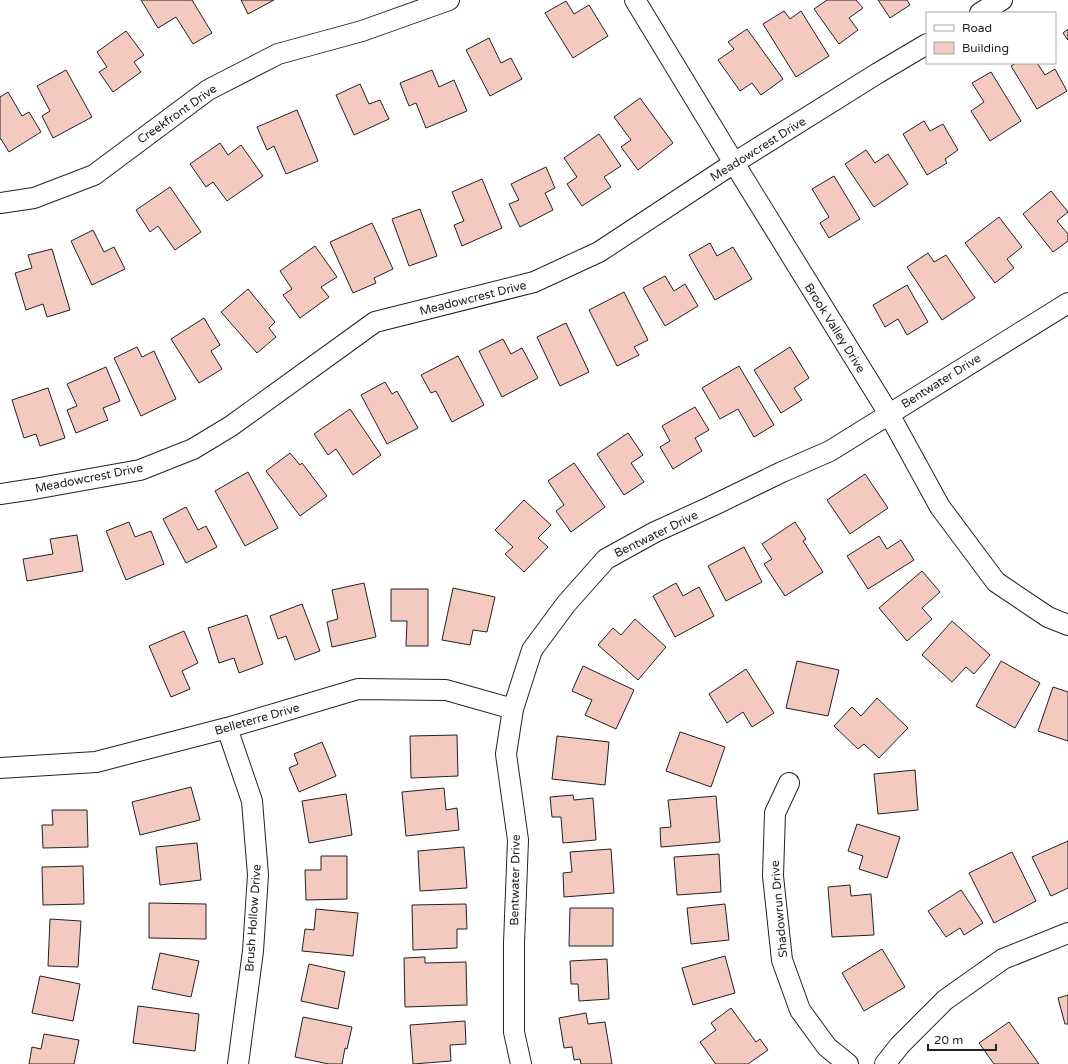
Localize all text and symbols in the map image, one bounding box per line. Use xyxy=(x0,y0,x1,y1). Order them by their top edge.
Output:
legend xyxy=(926,12,1056,64)
text: Road xyxy=(962,21,992,35)
text: Building xyxy=(962,41,1009,55)
street label: Creekfront Drive xyxy=(135,81,219,147)
street label: Meadowcrest Drive xyxy=(708,114,808,184)
street label: Meadowcrest Drive xyxy=(418,278,528,318)
street label: Brook Valley Drive xyxy=(802,281,868,376)
street label: Bentwater Drive xyxy=(899,351,984,411)
street label: Meadowcrest Drive xyxy=(34,461,144,495)
street label: Bentwater Drive xyxy=(612,508,700,560)
street label: Belleterre Drive xyxy=(213,700,301,738)
street label: Bentwater Drive xyxy=(507,834,523,926)
street label: Shadowrun Drive xyxy=(768,860,790,958)
street label: Brush Hollow Drive xyxy=(242,864,264,972)
scale bar xyxy=(928,1026,996,1052)
text: 20 m xyxy=(934,1033,963,1047)

